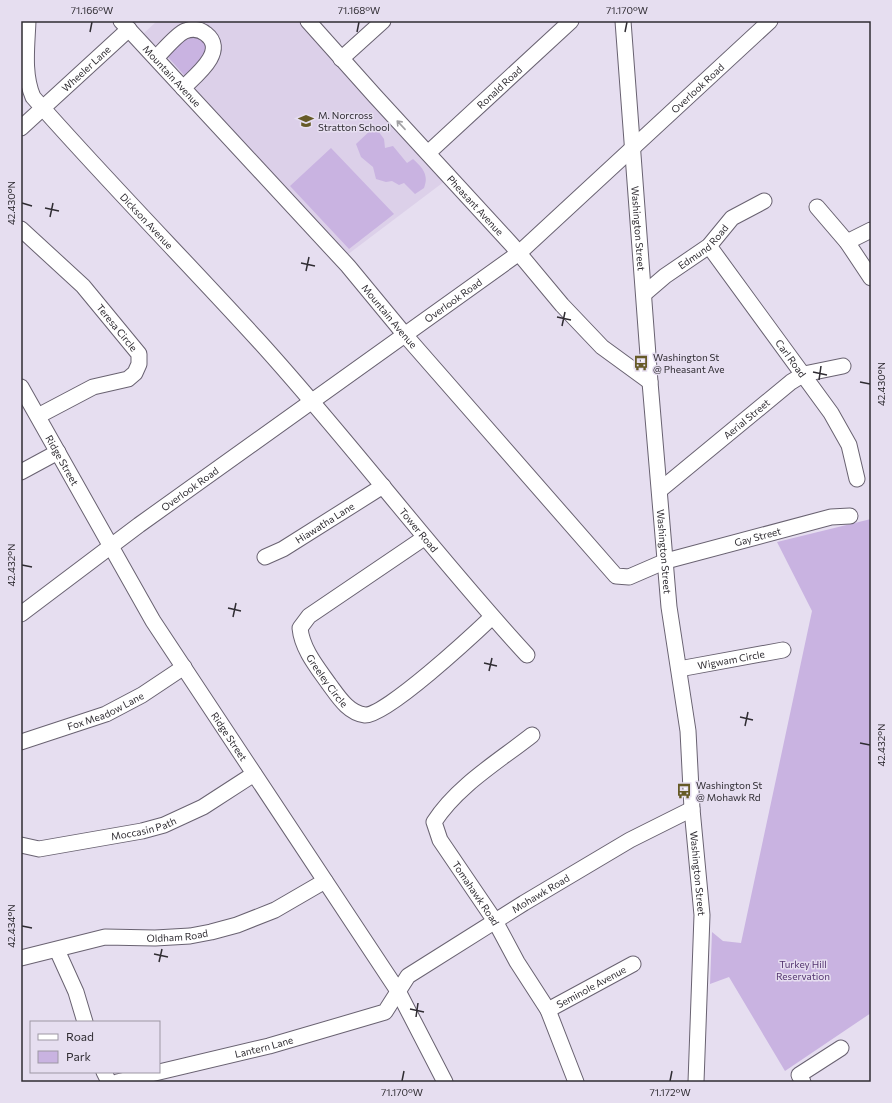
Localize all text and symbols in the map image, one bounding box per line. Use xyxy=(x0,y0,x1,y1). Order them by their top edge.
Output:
text: 71.166°W xyxy=(71,4,113,16)
text: 71.168°W xyxy=(338,4,380,16)
text: 71.170°W xyxy=(606,4,648,16)
street label: Wheeler Lane xyxy=(59,43,113,94)
street label: Mountain Avenue xyxy=(140,43,204,109)
street label: Overlook Road xyxy=(668,61,726,116)
street label: Ronald Road xyxy=(474,63,524,111)
place label: M. Norcross Stratton School xyxy=(318,109,390,133)
school or university icon: M. Norcross Stratton School xyxy=(297,112,315,130)
one-way arrow xyxy=(397,120,406,130)
street label: Pheasant Avenue xyxy=(445,173,506,238)
text: 42.430°N xyxy=(5,181,17,225)
street label: Washington Street xyxy=(629,186,648,271)
street label: Dickson Avenue xyxy=(118,191,176,251)
street label: Edmund Road xyxy=(676,222,731,271)
street label: Overlook Road xyxy=(422,276,484,325)
street label: Mountain Avenue xyxy=(359,282,420,351)
street label: Teresa Circle xyxy=(94,301,140,354)
street label: Carl Road xyxy=(773,337,809,380)
place label: Washington St @ Pheasant Ave xyxy=(653,351,725,375)
bus stop icon: Washington St @ Pheasant Ave xyxy=(632,354,650,372)
text: 42.430°N xyxy=(875,362,887,406)
street label: Aerial Street xyxy=(721,396,772,441)
street label: Ridge Street xyxy=(43,433,81,487)
street label: Overlook Road xyxy=(159,464,221,513)
street label: Hiawatha Lane xyxy=(293,500,356,546)
street label: Tower Road xyxy=(397,505,441,555)
street label: Washington Street xyxy=(655,509,674,594)
street label: Gay Street xyxy=(733,525,782,549)
text: 42.432°N xyxy=(5,543,17,587)
street label: Wigwam Circle xyxy=(697,647,766,671)
street label: Greeley Circle xyxy=(304,652,350,710)
street label: Fox Meadow Lane xyxy=(66,689,146,732)
street label: Ridge Street xyxy=(209,710,250,763)
text: 42.432°N xyxy=(875,723,887,767)
place label: Washington St @ Mohawk Rd xyxy=(696,779,762,803)
bus stop icon: Washington St @ Mohawk Rd xyxy=(675,782,693,800)
street label: Moccasin Path xyxy=(110,814,178,842)
street label: Washington Street xyxy=(688,831,708,916)
street label: Tomahawk Road xyxy=(450,859,502,928)
street label: Mohawk Road xyxy=(509,871,572,915)
text: 42.434°N xyxy=(5,904,17,948)
street label: Oldham Road xyxy=(147,927,209,944)
park label: Turkey Hill Reservation xyxy=(776,958,830,982)
street label: Seminole Avenue xyxy=(554,963,628,1010)
legend xyxy=(30,1021,160,1073)
text: Road xyxy=(66,1029,94,1043)
street label: Lantern Lane xyxy=(234,1033,294,1060)
text: Park xyxy=(66,1049,92,1063)
text: 71.170°W xyxy=(381,1086,423,1098)
text: 71.172°W xyxy=(649,1086,691,1098)

